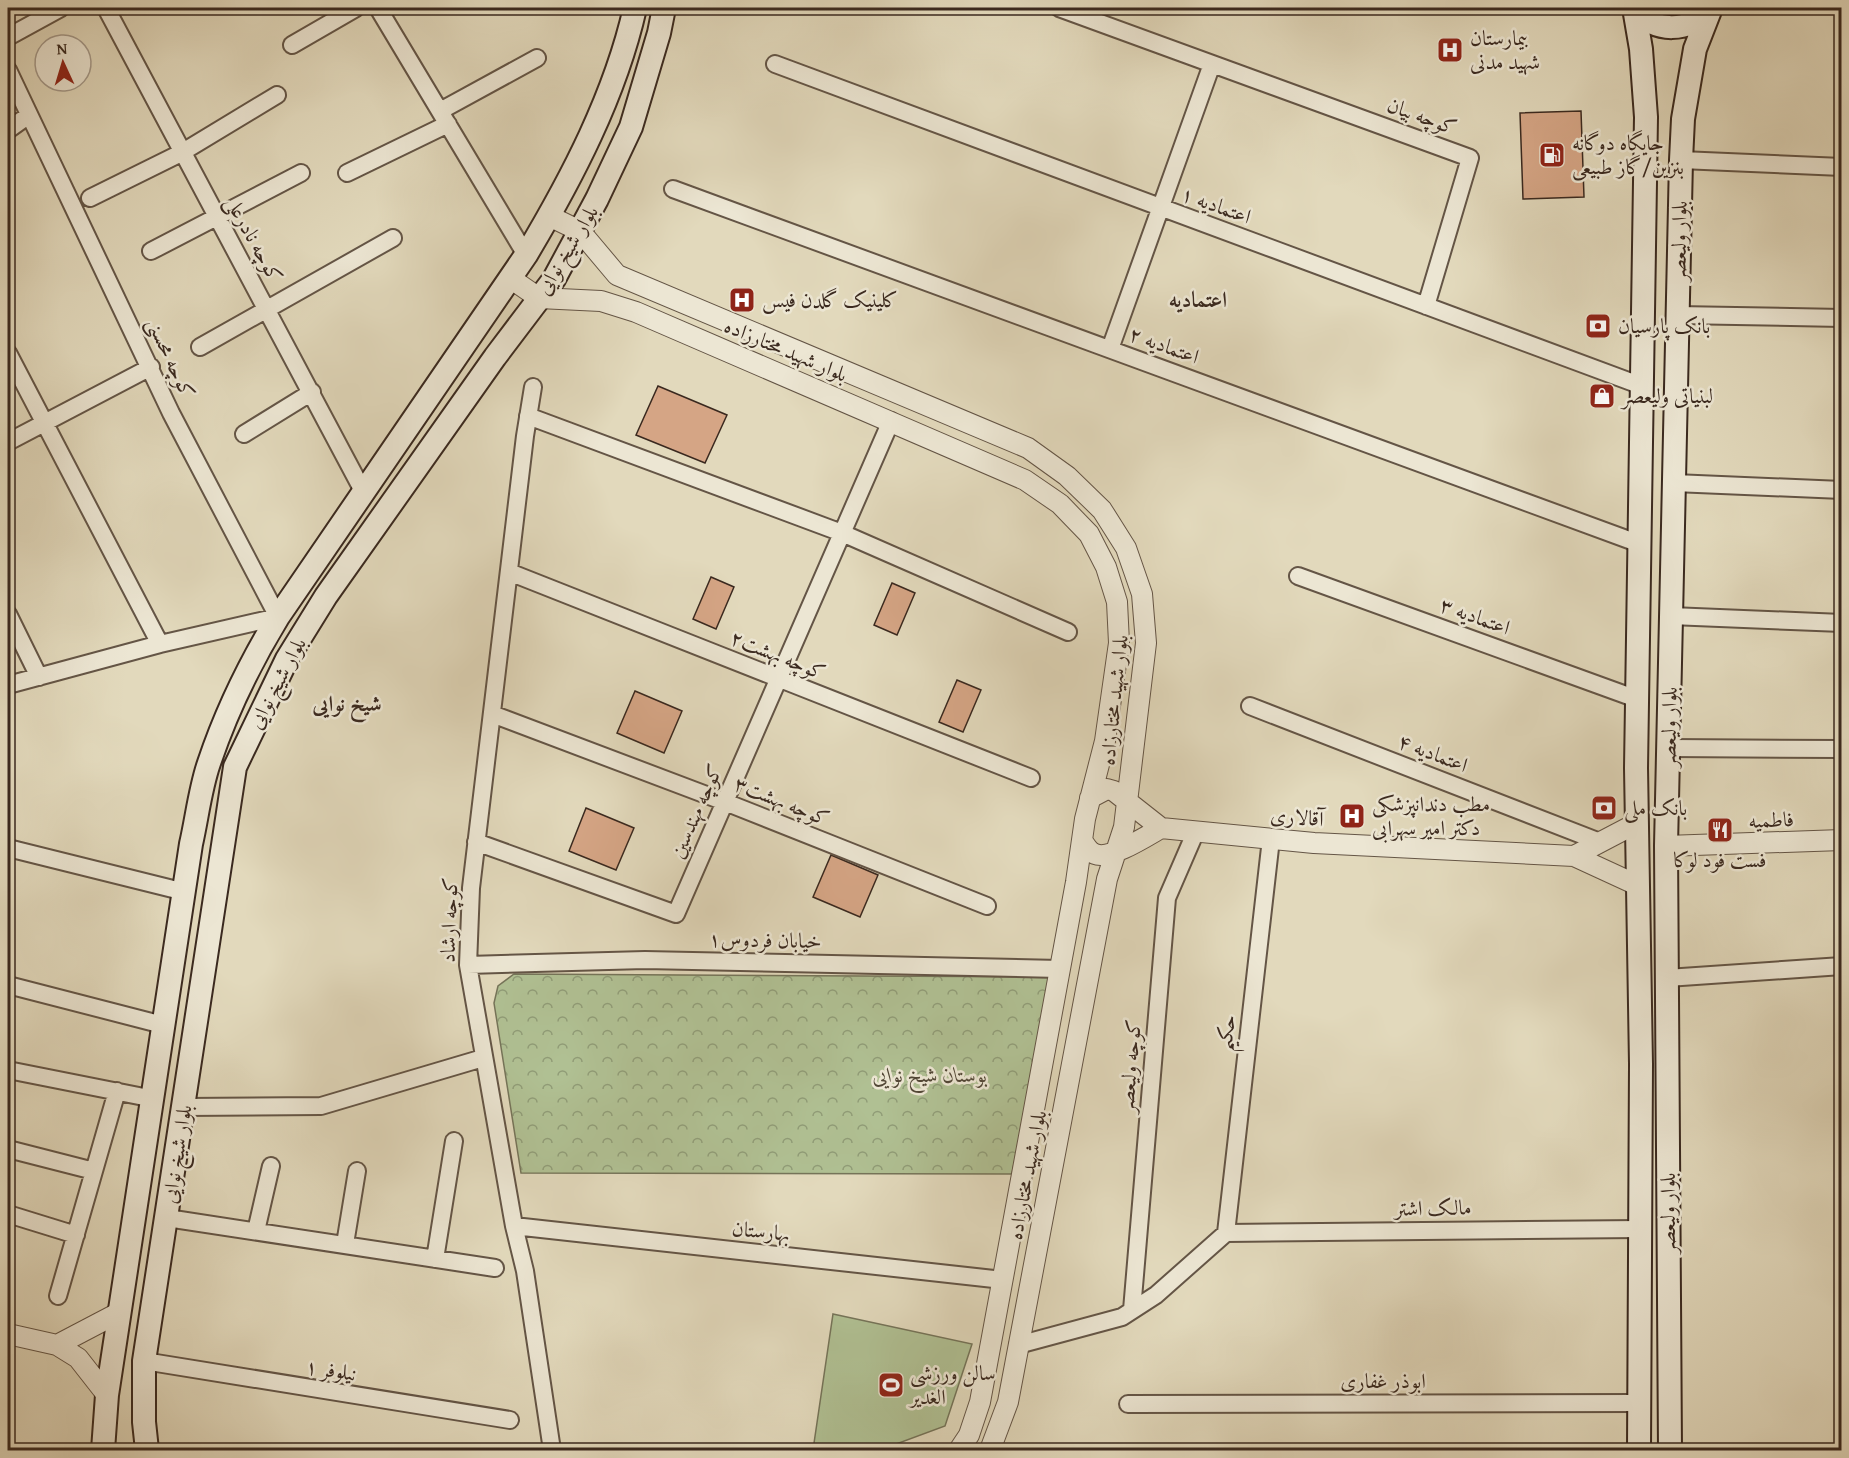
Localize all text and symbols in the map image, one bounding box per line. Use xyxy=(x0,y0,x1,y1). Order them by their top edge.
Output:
place label: بیمارستان شهید مدنی xyxy=(1470,22,1540,77)
north arrow xyxy=(33,33,93,93)
hospital icon: بیمارستان شهید مدنی xyxy=(1435,35,1465,65)
text: N xyxy=(56,36,68,60)
street label: کوچه بیان xyxy=(1383,89,1461,142)
place label: جایگاه دوگانه بنزین/گاز طبیعی xyxy=(1572,127,1684,182)
fuel station icon: جایگاه دوگانه بنزین/گاز طبیعی xyxy=(1537,140,1567,170)
street label: اعتمادیه ۱ xyxy=(1177,178,1256,232)
street label: کوچه نادرعلی xyxy=(217,190,291,288)
street label: بلوار شیخ نوایی xyxy=(528,199,609,303)
street label: بلوار ولیعصر xyxy=(1662,200,1695,284)
district label: اعتمادیه xyxy=(1169,283,1227,315)
place label: کلینیک گلدن فیس xyxy=(762,284,898,315)
hospital icon: کلینیک گلدن فیس xyxy=(727,285,757,315)
street label: بلوار شهید مختارزاده xyxy=(720,310,853,389)
place label: بانک پارسیان xyxy=(1618,310,1710,341)
bank icon: بانک پارسیان xyxy=(1583,311,1613,341)
street label: کوچه محسنی xyxy=(139,312,204,403)
street label: اعتمادیه ۲ xyxy=(1125,318,1204,372)
place label: لبنیاتی ولیعصر xyxy=(1620,380,1713,411)
shop icon: لبنیاتی ولیعصر xyxy=(1587,381,1617,411)
street label: اعتمادیه ۳ xyxy=(1436,589,1515,643)
street label: کوچه بهشت۲ xyxy=(726,621,830,688)
street label: بلوار شیخ نوایی xyxy=(239,631,317,736)
street label: بلوار شهید مختارزاده xyxy=(1091,633,1136,767)
street label: بلوار ولیعصر xyxy=(1652,686,1685,770)
district label: شیخ نوایی xyxy=(311,687,382,723)
street label: اعتمادیه ۴ xyxy=(1394,725,1473,780)
street label: کوچه مهندسین xyxy=(661,759,730,863)
street label: کوچه بهشت۳ xyxy=(730,767,834,834)
place label: مطب دندانپزشکی دکتر امیر سهرابی xyxy=(1372,788,1490,843)
place label: بانک ملی xyxy=(1624,792,1687,824)
bank icon: بانک ملی xyxy=(1589,793,1619,823)
street label: آقالاری xyxy=(1269,799,1327,834)
hospital icon: مطب دندانپزشکی دکتر امیر سهرابی xyxy=(1337,801,1367,831)
street label: فاطمیه xyxy=(1748,803,1794,836)
restaurant icon: فست فود لوکا xyxy=(1705,815,1735,845)
place label: فست فود لوکا xyxy=(1674,844,1766,875)
street label: کوچه ارشاد xyxy=(432,877,465,963)
street label: خیابان فردوس۱ xyxy=(708,923,822,956)
street label: حکیم xyxy=(1208,1013,1249,1054)
street label: کوچه ولیعصر xyxy=(1110,1018,1149,1116)
park label: بوستان شیخ نوایی xyxy=(872,1059,988,1094)
street label: بلوار شیخ نوایی xyxy=(153,1102,204,1206)
street label: بلوار شهید مختارزاده xyxy=(999,1108,1054,1242)
street label: بلوار ولیعصر xyxy=(1652,1173,1683,1255)
street label: مالک اشتر xyxy=(1392,1191,1472,1224)
street label: بهارستان xyxy=(730,1212,792,1249)
street label: ۱ نیلوفر xyxy=(303,1350,359,1389)
place label: سالن ورزشی الغدیر xyxy=(908,1357,996,1412)
street label: ابوذر غفاری xyxy=(1340,1365,1426,1396)
sports icon: سالن ورزشی الغدیر xyxy=(876,1370,906,1400)

